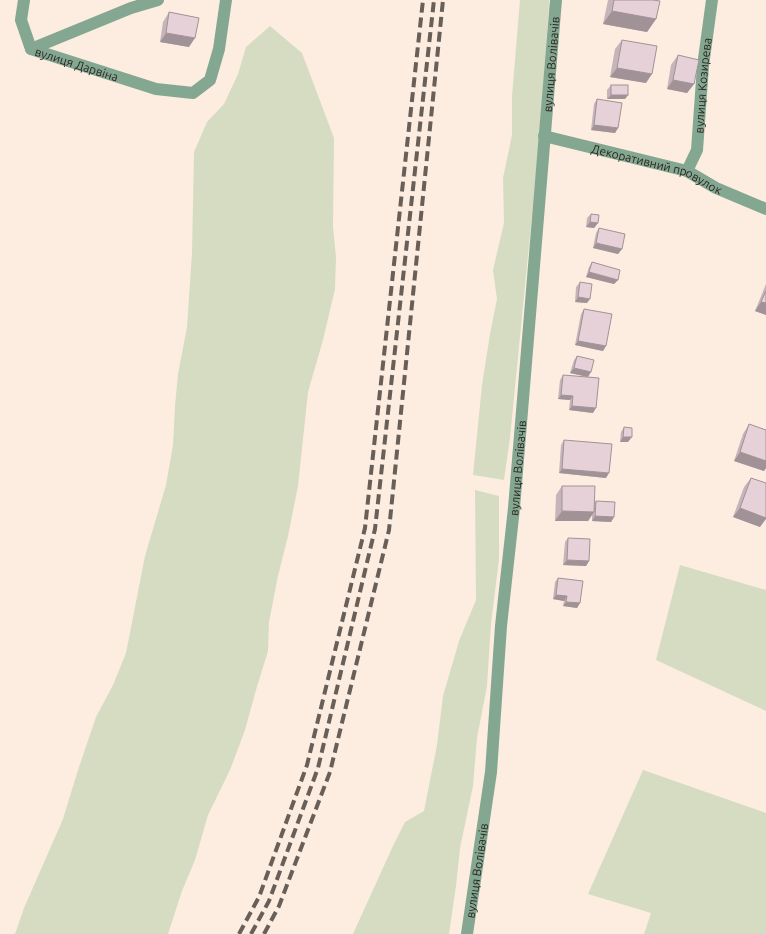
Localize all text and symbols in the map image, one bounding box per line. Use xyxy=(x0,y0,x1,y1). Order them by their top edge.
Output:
street label: вулиця Волівачів xyxy=(540,16,561,113)
street label: вулиця Козирева xyxy=(692,37,713,134)
street label: вулиця Дарвіна xyxy=(33,44,120,83)
street label: Декоративний провулок xyxy=(590,141,724,196)
street label: вулиця Волівачів xyxy=(507,420,528,516)
street label: вулиця Волівачів xyxy=(463,822,490,919)

